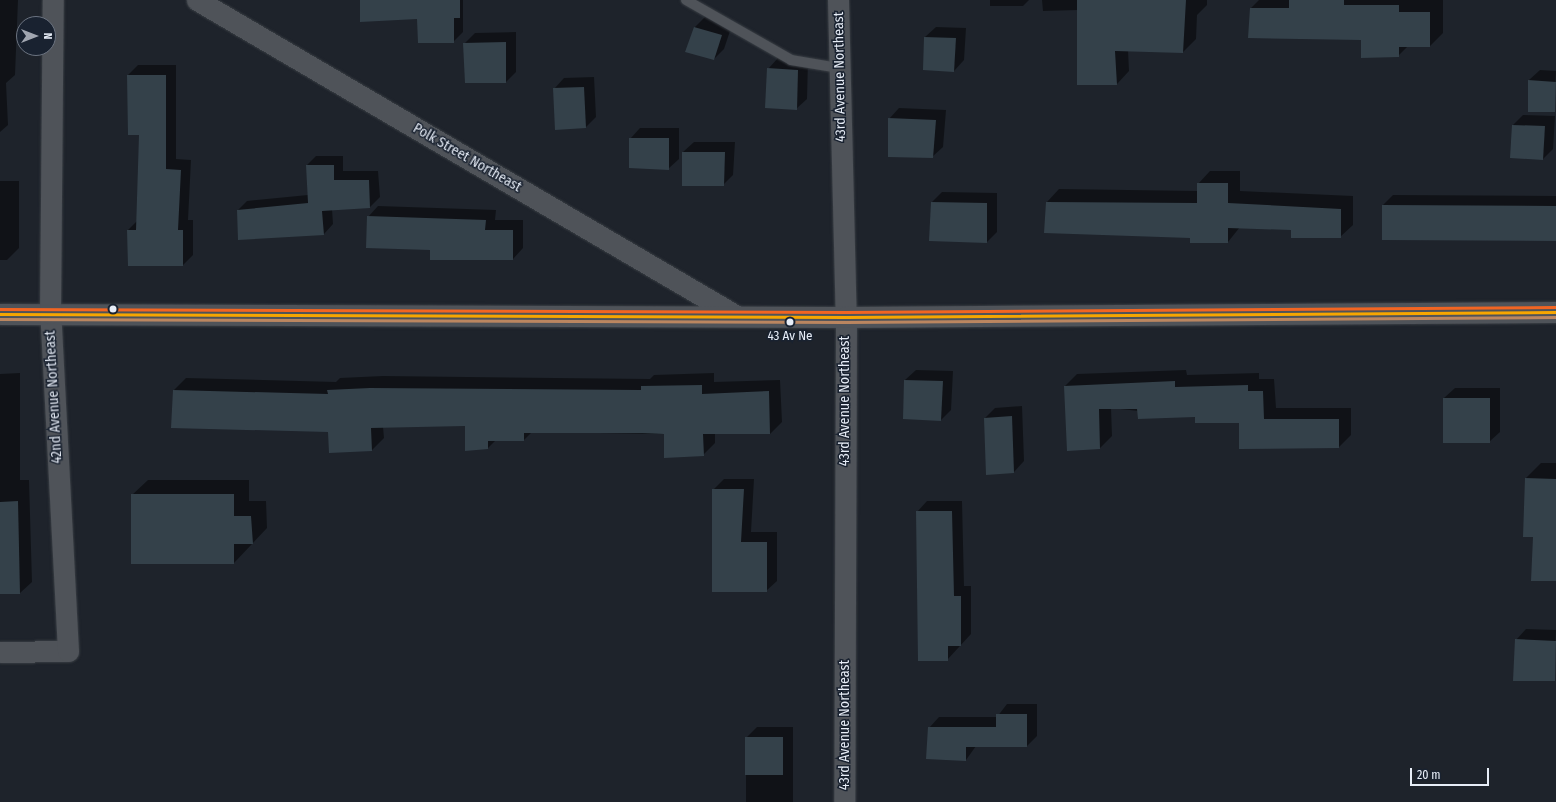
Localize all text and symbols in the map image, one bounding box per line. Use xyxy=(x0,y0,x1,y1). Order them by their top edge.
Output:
street label: 43rd Avenue Northeast xyxy=(830,12,850,142)
north arrow xyxy=(16,16,56,56)
text: N xyxy=(41,33,54,39)
street label: Polk Street Northeast xyxy=(410,120,524,196)
unlabelled marker xyxy=(108,304,118,314)
marker: 43 Av Ne xyxy=(785,317,795,327)
place label: 43 Av Ne xyxy=(767,328,813,344)
street label: 42nd Avenue Northeast xyxy=(42,330,66,464)
street label: 43rd Avenue Northeast xyxy=(837,336,853,466)
street label: 43rd Avenue Northeast xyxy=(837,660,853,790)
scale bar xyxy=(1412,760,1491,786)
text: 20 m xyxy=(1417,768,1441,782)

